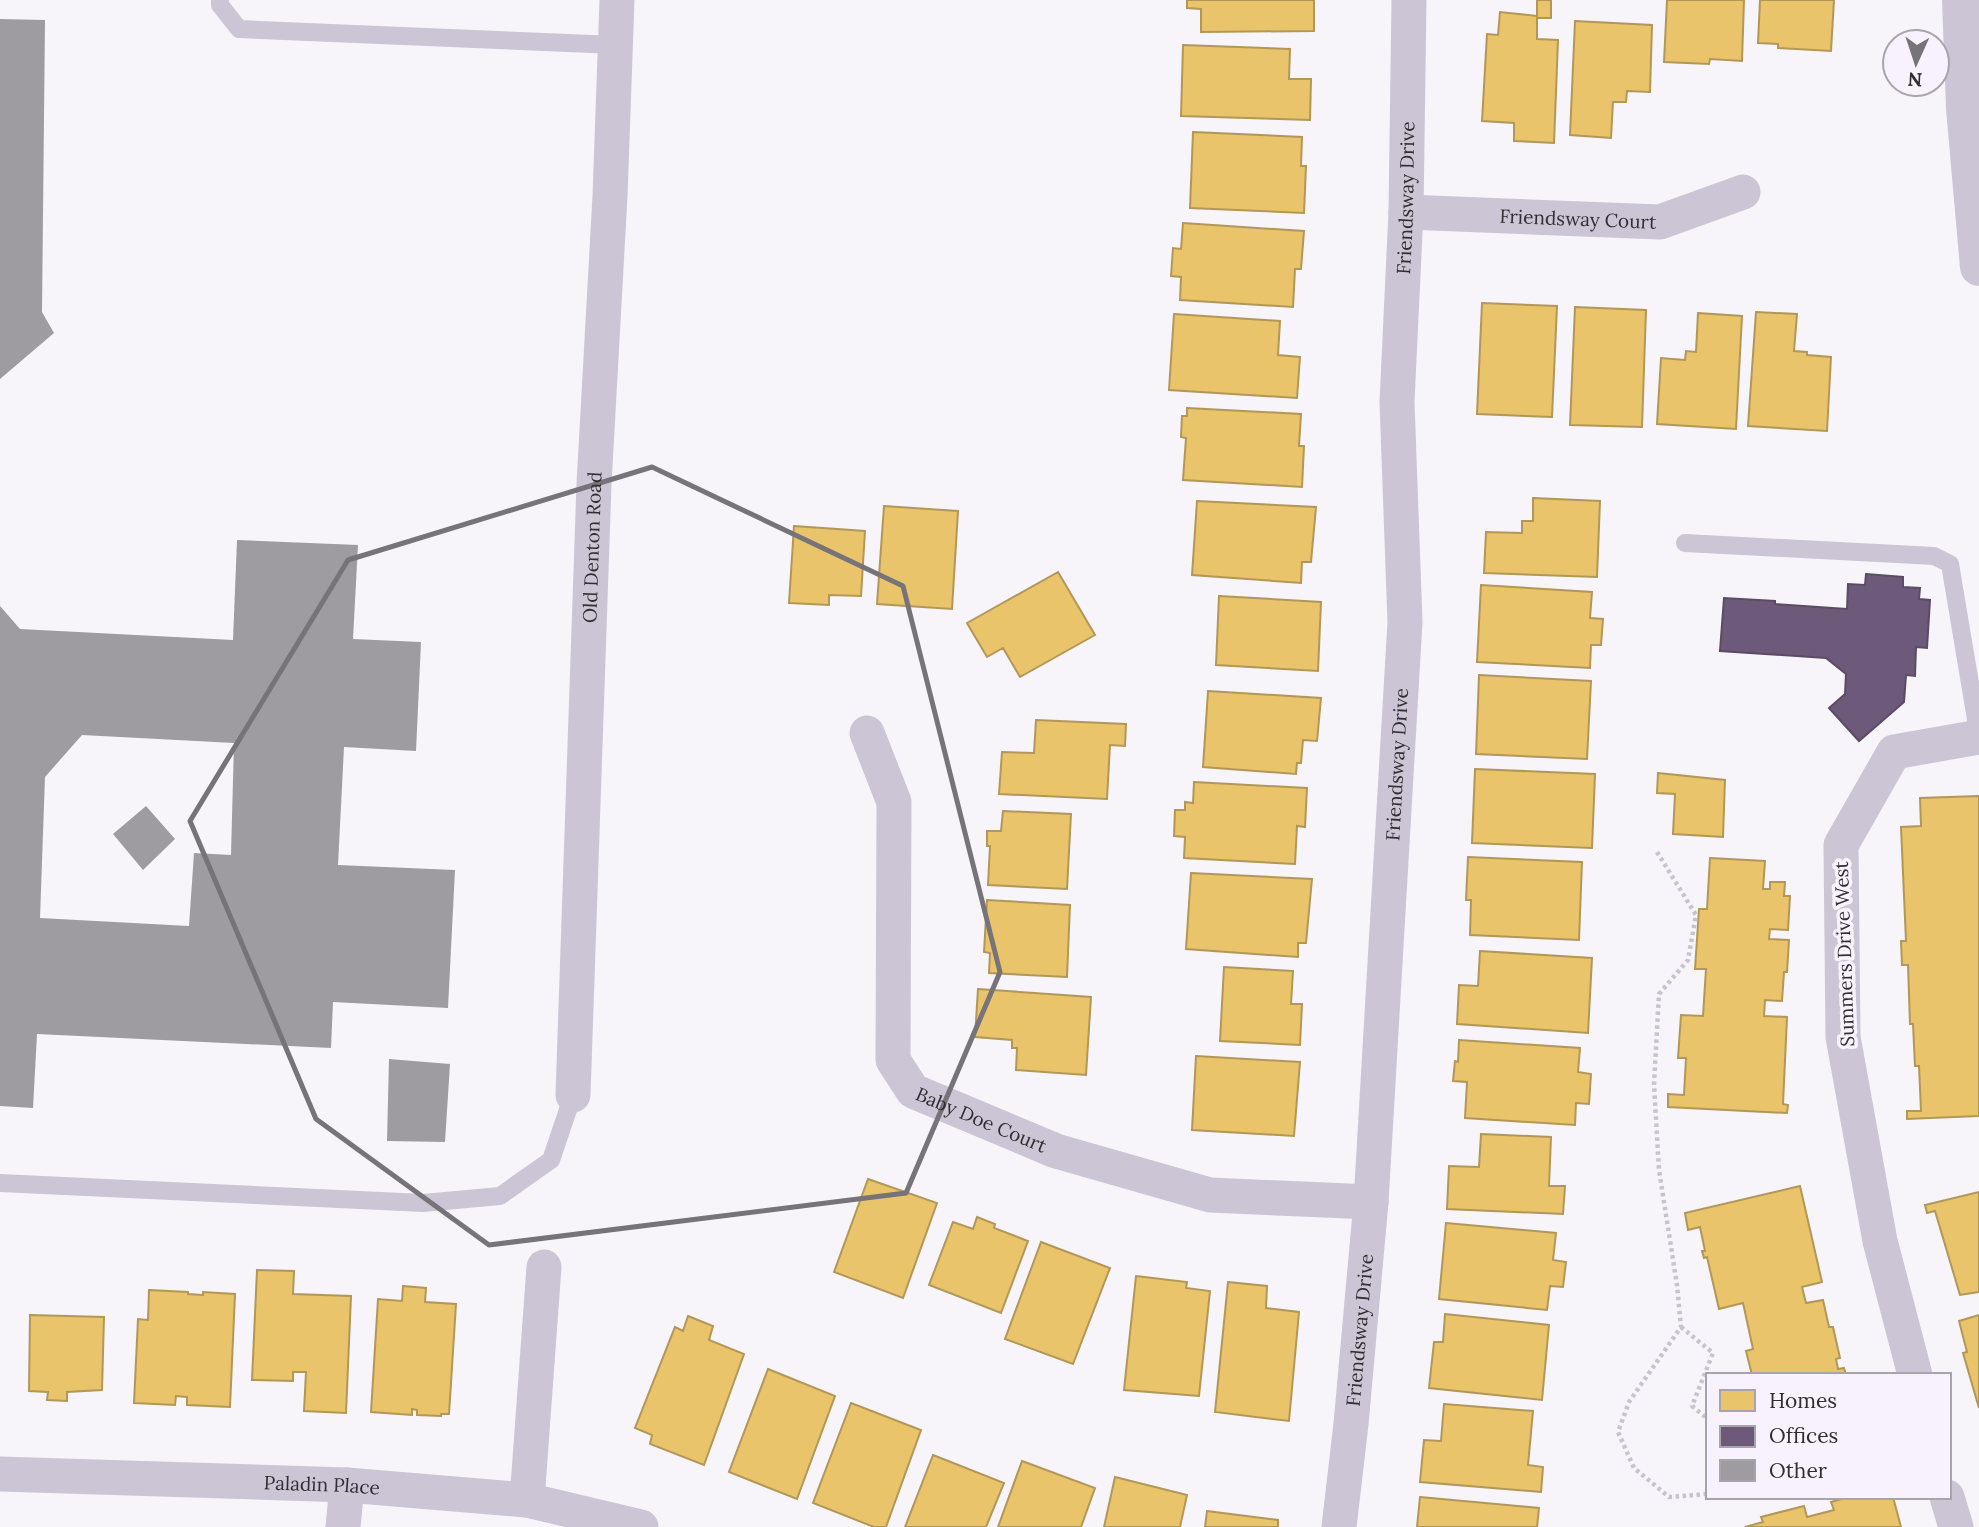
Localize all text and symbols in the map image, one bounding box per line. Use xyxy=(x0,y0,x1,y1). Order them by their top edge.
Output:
north arrow xyxy=(1881,28,1951,98)
text: N xyxy=(1907,68,1923,92)
street label: Friendsway Drive xyxy=(1391,121,1419,275)
street label: Friendsway Court xyxy=(1499,204,1657,234)
street label: Old Denton Road xyxy=(577,471,607,624)
street label: Friendsway Drive xyxy=(1380,687,1413,841)
street label: Summers Drive West xyxy=(1829,860,1859,1047)
street label: Baby Doe Court xyxy=(912,1082,1051,1158)
street label: Friendsway Drive xyxy=(1341,1253,1378,1407)
legend xyxy=(1706,1373,1951,1499)
text: Homes xyxy=(1769,1387,1837,1414)
text: Offices xyxy=(1769,1422,1838,1449)
text: Other xyxy=(1769,1457,1827,1484)
street label: Paladin Place xyxy=(263,1470,381,1500)

